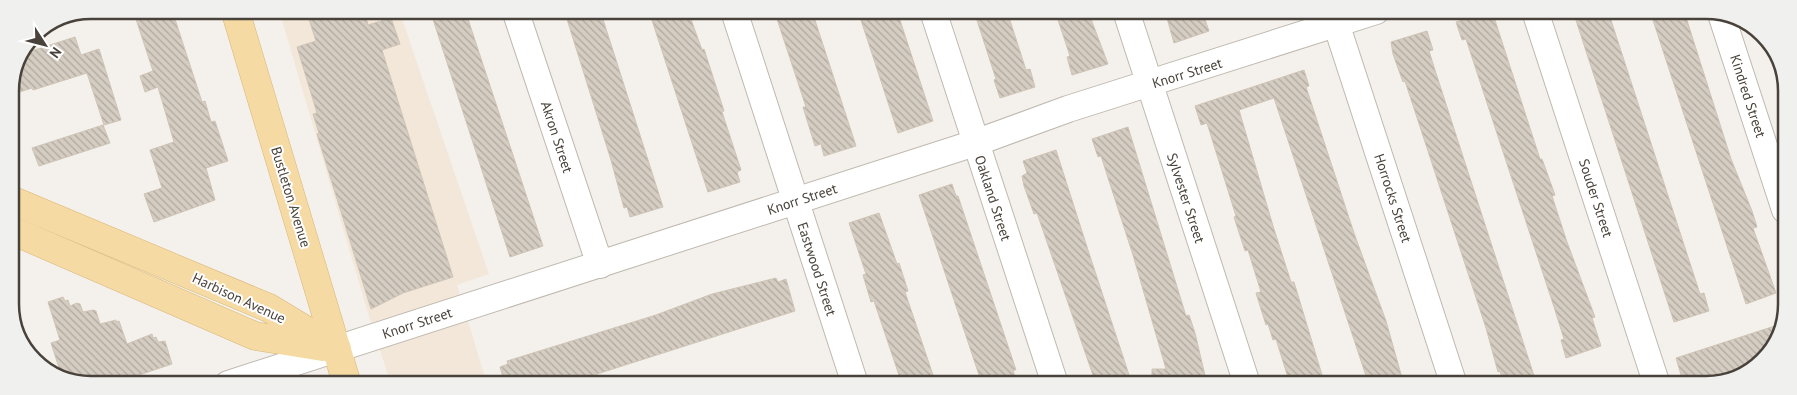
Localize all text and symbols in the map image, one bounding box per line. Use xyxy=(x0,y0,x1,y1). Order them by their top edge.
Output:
north arrow xyxy=(20,20,70,70)
text: N xyxy=(46,44,66,62)
street label: Kindred Street xyxy=(1726,52,1770,140)
street label: Knorr Street xyxy=(1150,54,1224,92)
street label: Akron Street xyxy=(537,99,577,175)
street label: Bustleton Avenue xyxy=(267,144,315,250)
street label: Sylvester Street xyxy=(1163,151,1209,246)
street label: Horrocks Street xyxy=(1370,151,1416,245)
street label: Oakland Street xyxy=(971,153,1015,243)
street label: Souder Street xyxy=(1575,157,1617,240)
street label: Knorr Street xyxy=(765,179,839,219)
street label: Eastwood Street xyxy=(793,220,841,318)
street label: Harbison Avenue xyxy=(190,269,288,327)
street label: Knorr Street xyxy=(380,303,454,343)

